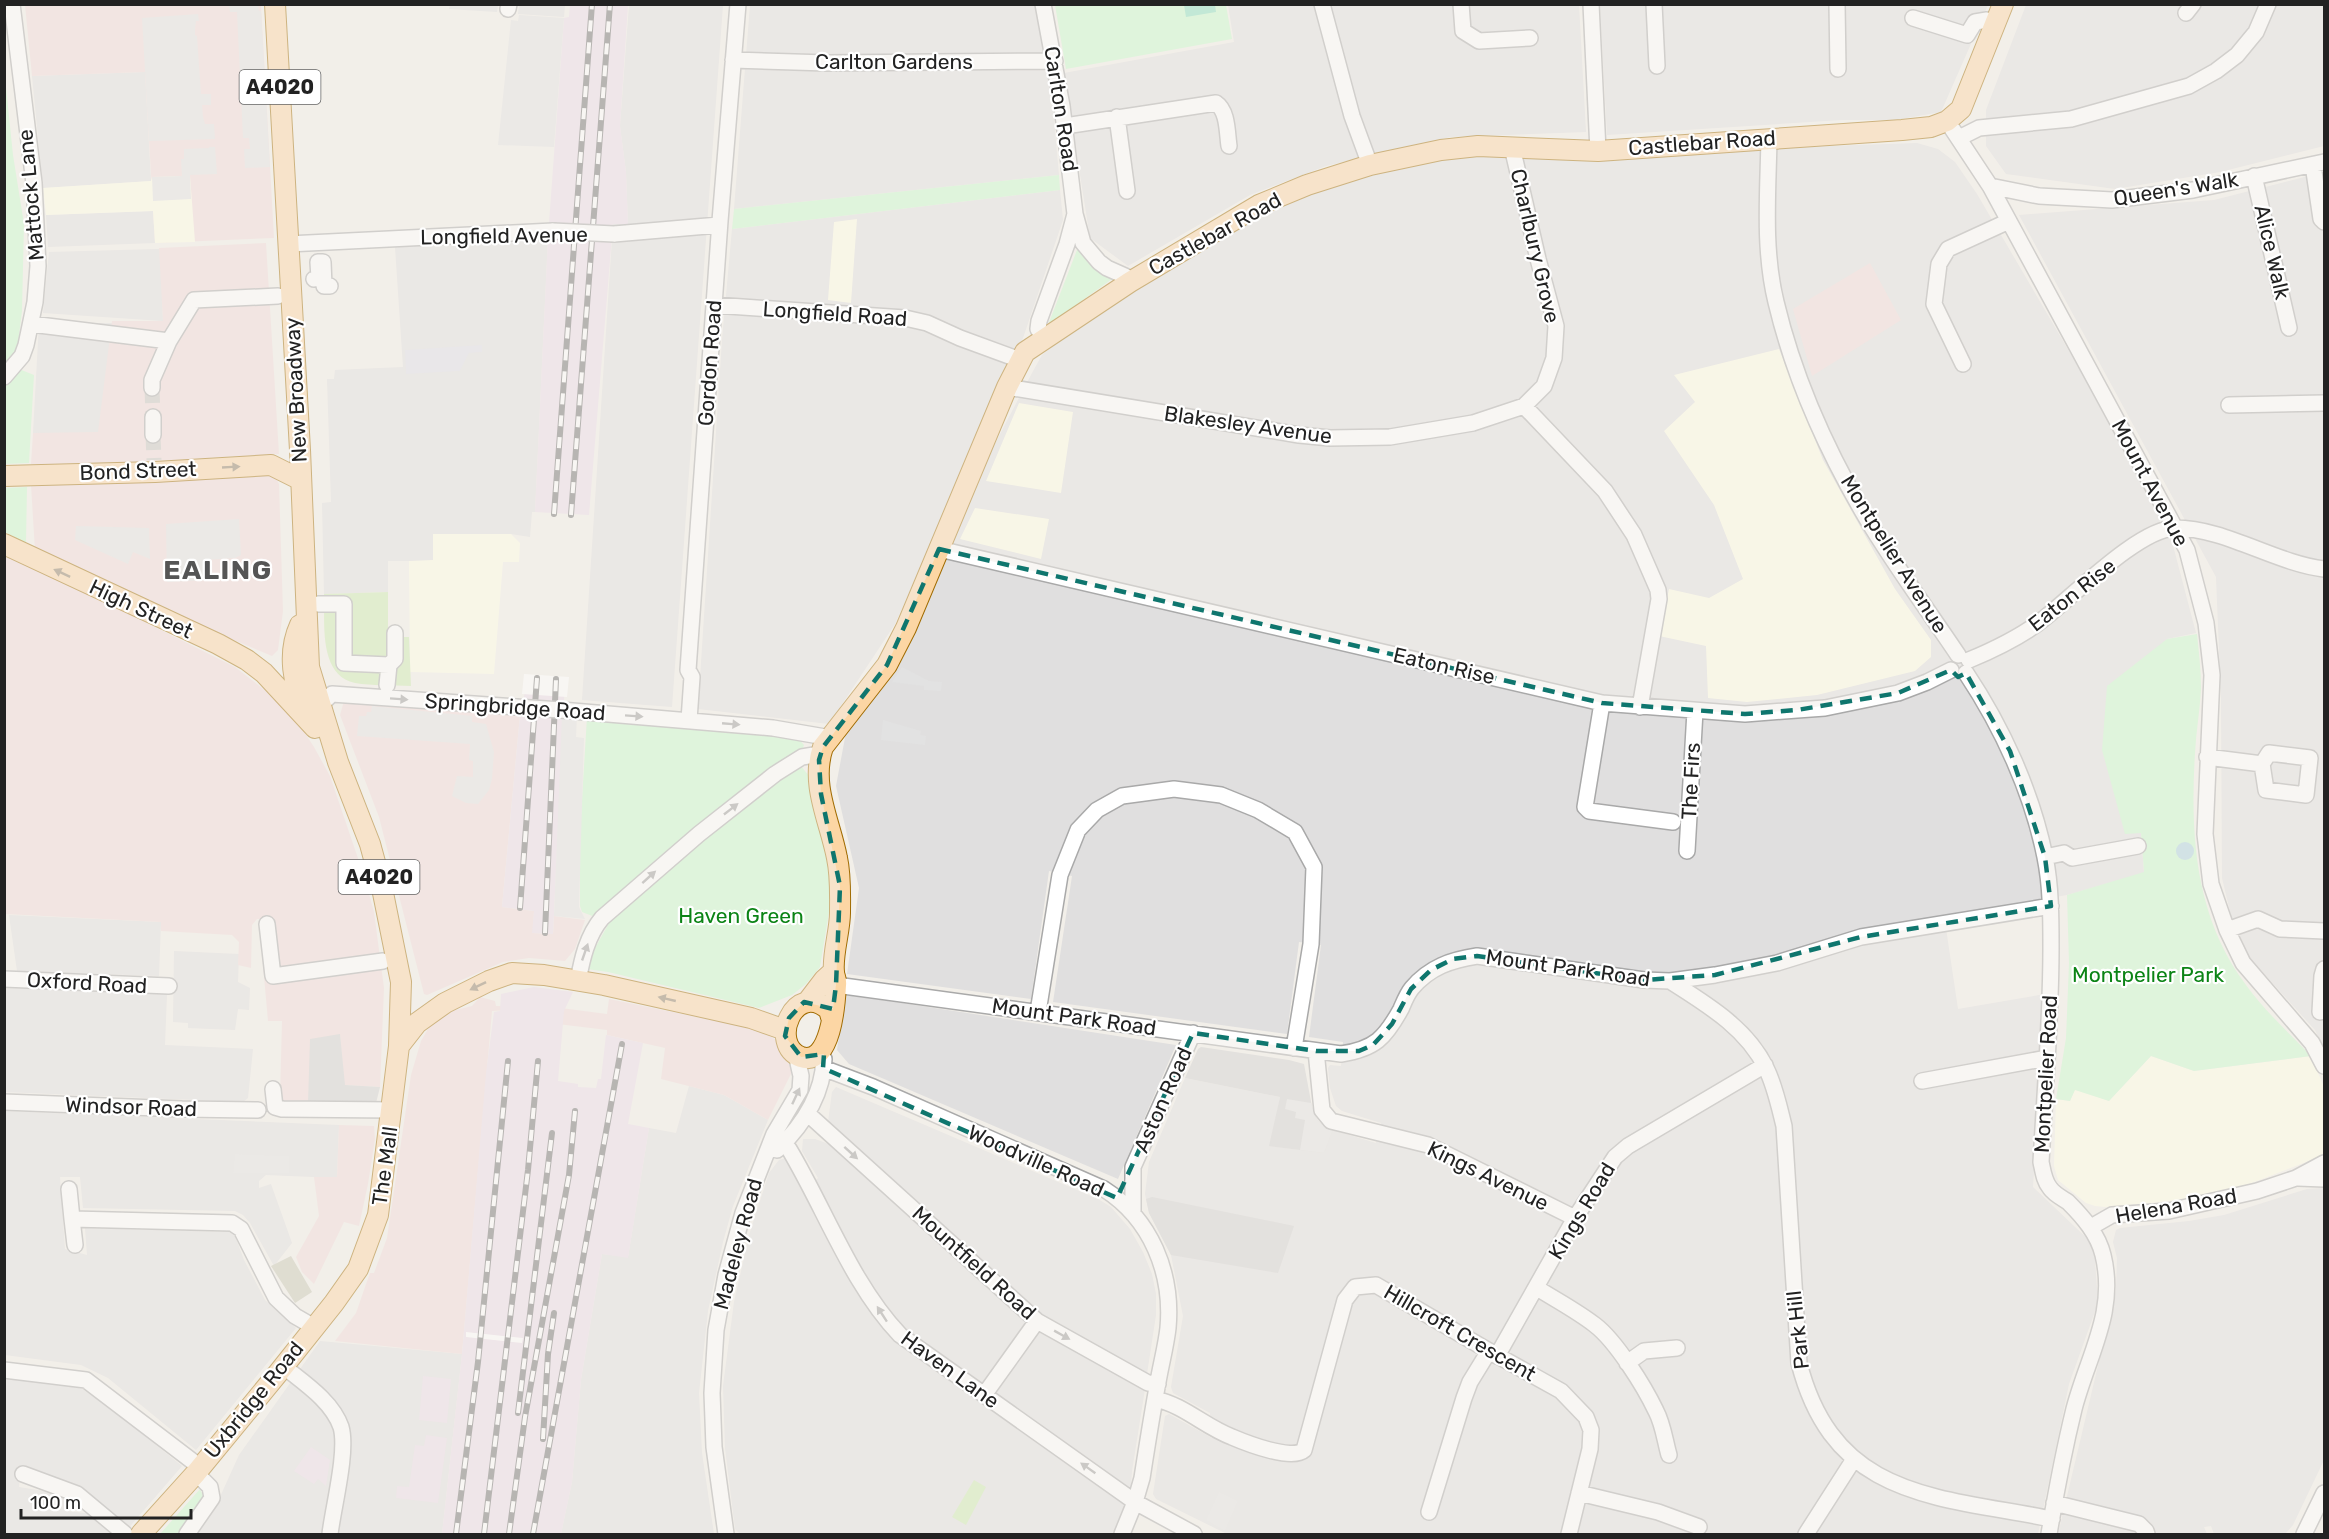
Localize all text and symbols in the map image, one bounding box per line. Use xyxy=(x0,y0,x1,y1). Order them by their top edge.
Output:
street label: Carlton Road xyxy=(1039,44,1084,173)
street label: Carlton Gardens xyxy=(815,49,973,74)
road number: A4020 xyxy=(240,70,320,104)
street label: Castlebar Road xyxy=(1627,125,1777,160)
street label: Mattock Lane xyxy=(12,128,49,262)
street label: Charlbury Grove xyxy=(1506,166,1565,325)
street label: Queen's Walk xyxy=(2112,166,2240,211)
street label: Castlebar Road xyxy=(1144,187,1285,280)
street label: Alice Walk xyxy=(2249,202,2296,302)
street label: Longfield Avenue xyxy=(420,222,588,249)
street label: Longfield Road xyxy=(762,296,908,331)
street label: Gordon Road xyxy=(693,299,726,427)
street label: New Broadway xyxy=(279,317,312,463)
street label: Blakesley Avenue xyxy=(1163,400,1334,449)
street label: Mount Avenue xyxy=(2106,415,2194,551)
street label: Bond Street xyxy=(79,456,197,485)
one-way arrow xyxy=(221,463,240,472)
street label: Montpelier Avenue xyxy=(1836,470,1953,637)
street label: Eaton Rise xyxy=(2023,553,2120,636)
district label: EALING xyxy=(163,554,273,586)
one-way arrow xyxy=(53,568,70,577)
street label: High Street xyxy=(86,574,197,643)
street label: Eaton Rise xyxy=(1391,642,1497,689)
street label: Springbridge Road xyxy=(424,688,606,725)
one-way arrow xyxy=(390,694,409,703)
one-way arrow xyxy=(624,711,643,721)
one-way arrow xyxy=(722,719,741,729)
street label: The Firs xyxy=(1676,742,1705,820)
one-way arrow xyxy=(723,802,739,815)
road number: A4020 xyxy=(338,860,419,894)
one-way arrow xyxy=(641,871,656,884)
park label: Haven Green xyxy=(678,903,804,928)
one-way arrow xyxy=(580,943,590,961)
street label: Mount Park Road xyxy=(1484,944,1652,991)
park label: Montpelier Park xyxy=(2072,962,2224,987)
street label: Oxford Road xyxy=(26,967,148,998)
one-way arrow xyxy=(469,981,486,991)
one-way arrow xyxy=(658,993,676,1003)
street label: Mount Park Road xyxy=(990,993,1158,1040)
street label: Montpelier Road xyxy=(2029,994,2062,1154)
street label: Aston Road xyxy=(1128,1043,1197,1156)
one-way arrow xyxy=(792,1087,801,1104)
street label: Windsor Road xyxy=(64,1092,198,1121)
street label: Woodville Road xyxy=(964,1119,1108,1202)
street label: The Mall xyxy=(367,1125,402,1207)
street label: Kings Avenue xyxy=(1423,1135,1553,1216)
one-way arrow xyxy=(843,1146,858,1159)
street label: Kings Road xyxy=(1543,1158,1620,1264)
street label: Madeley Road xyxy=(708,1175,767,1312)
street label: Helena Road xyxy=(2113,1183,2239,1228)
street label: Mountfield Road xyxy=(907,1200,1041,1325)
street label: Hillcroft Crescent xyxy=(1380,1279,1541,1386)
street label: Park Hill xyxy=(1781,1290,1814,1371)
one-way arrow xyxy=(877,1306,888,1322)
street label: Haven Lane xyxy=(896,1326,1004,1414)
one-way arrow xyxy=(1054,1330,1071,1340)
street label: Uxbridge Road xyxy=(199,1336,308,1463)
one-way arrow xyxy=(1080,1462,1096,1474)
scale bar xyxy=(21,1482,190,1520)
text: 100 m xyxy=(30,1492,81,1514)

